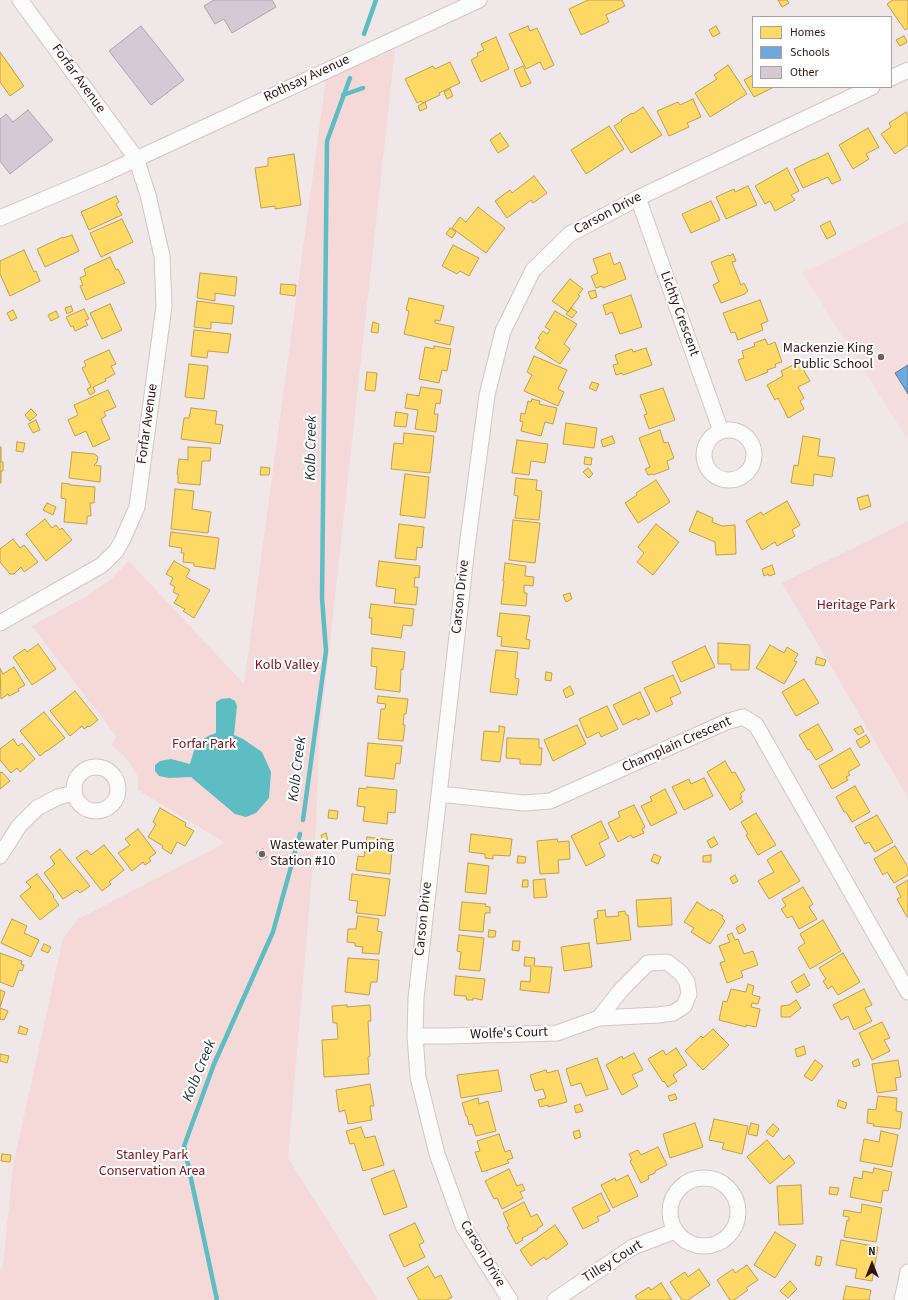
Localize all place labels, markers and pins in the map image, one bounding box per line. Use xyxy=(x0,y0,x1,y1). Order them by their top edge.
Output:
place label: Mackenzie King Public School xyxy=(783,341,873,374)
marker: Mackenzie King Public School xyxy=(876,352,886,362)
place label: Wastewater Pumping Station #10 xyxy=(270,838,394,870)
marker: Wastewater Pumping Station #10 xyxy=(257,849,267,859)

